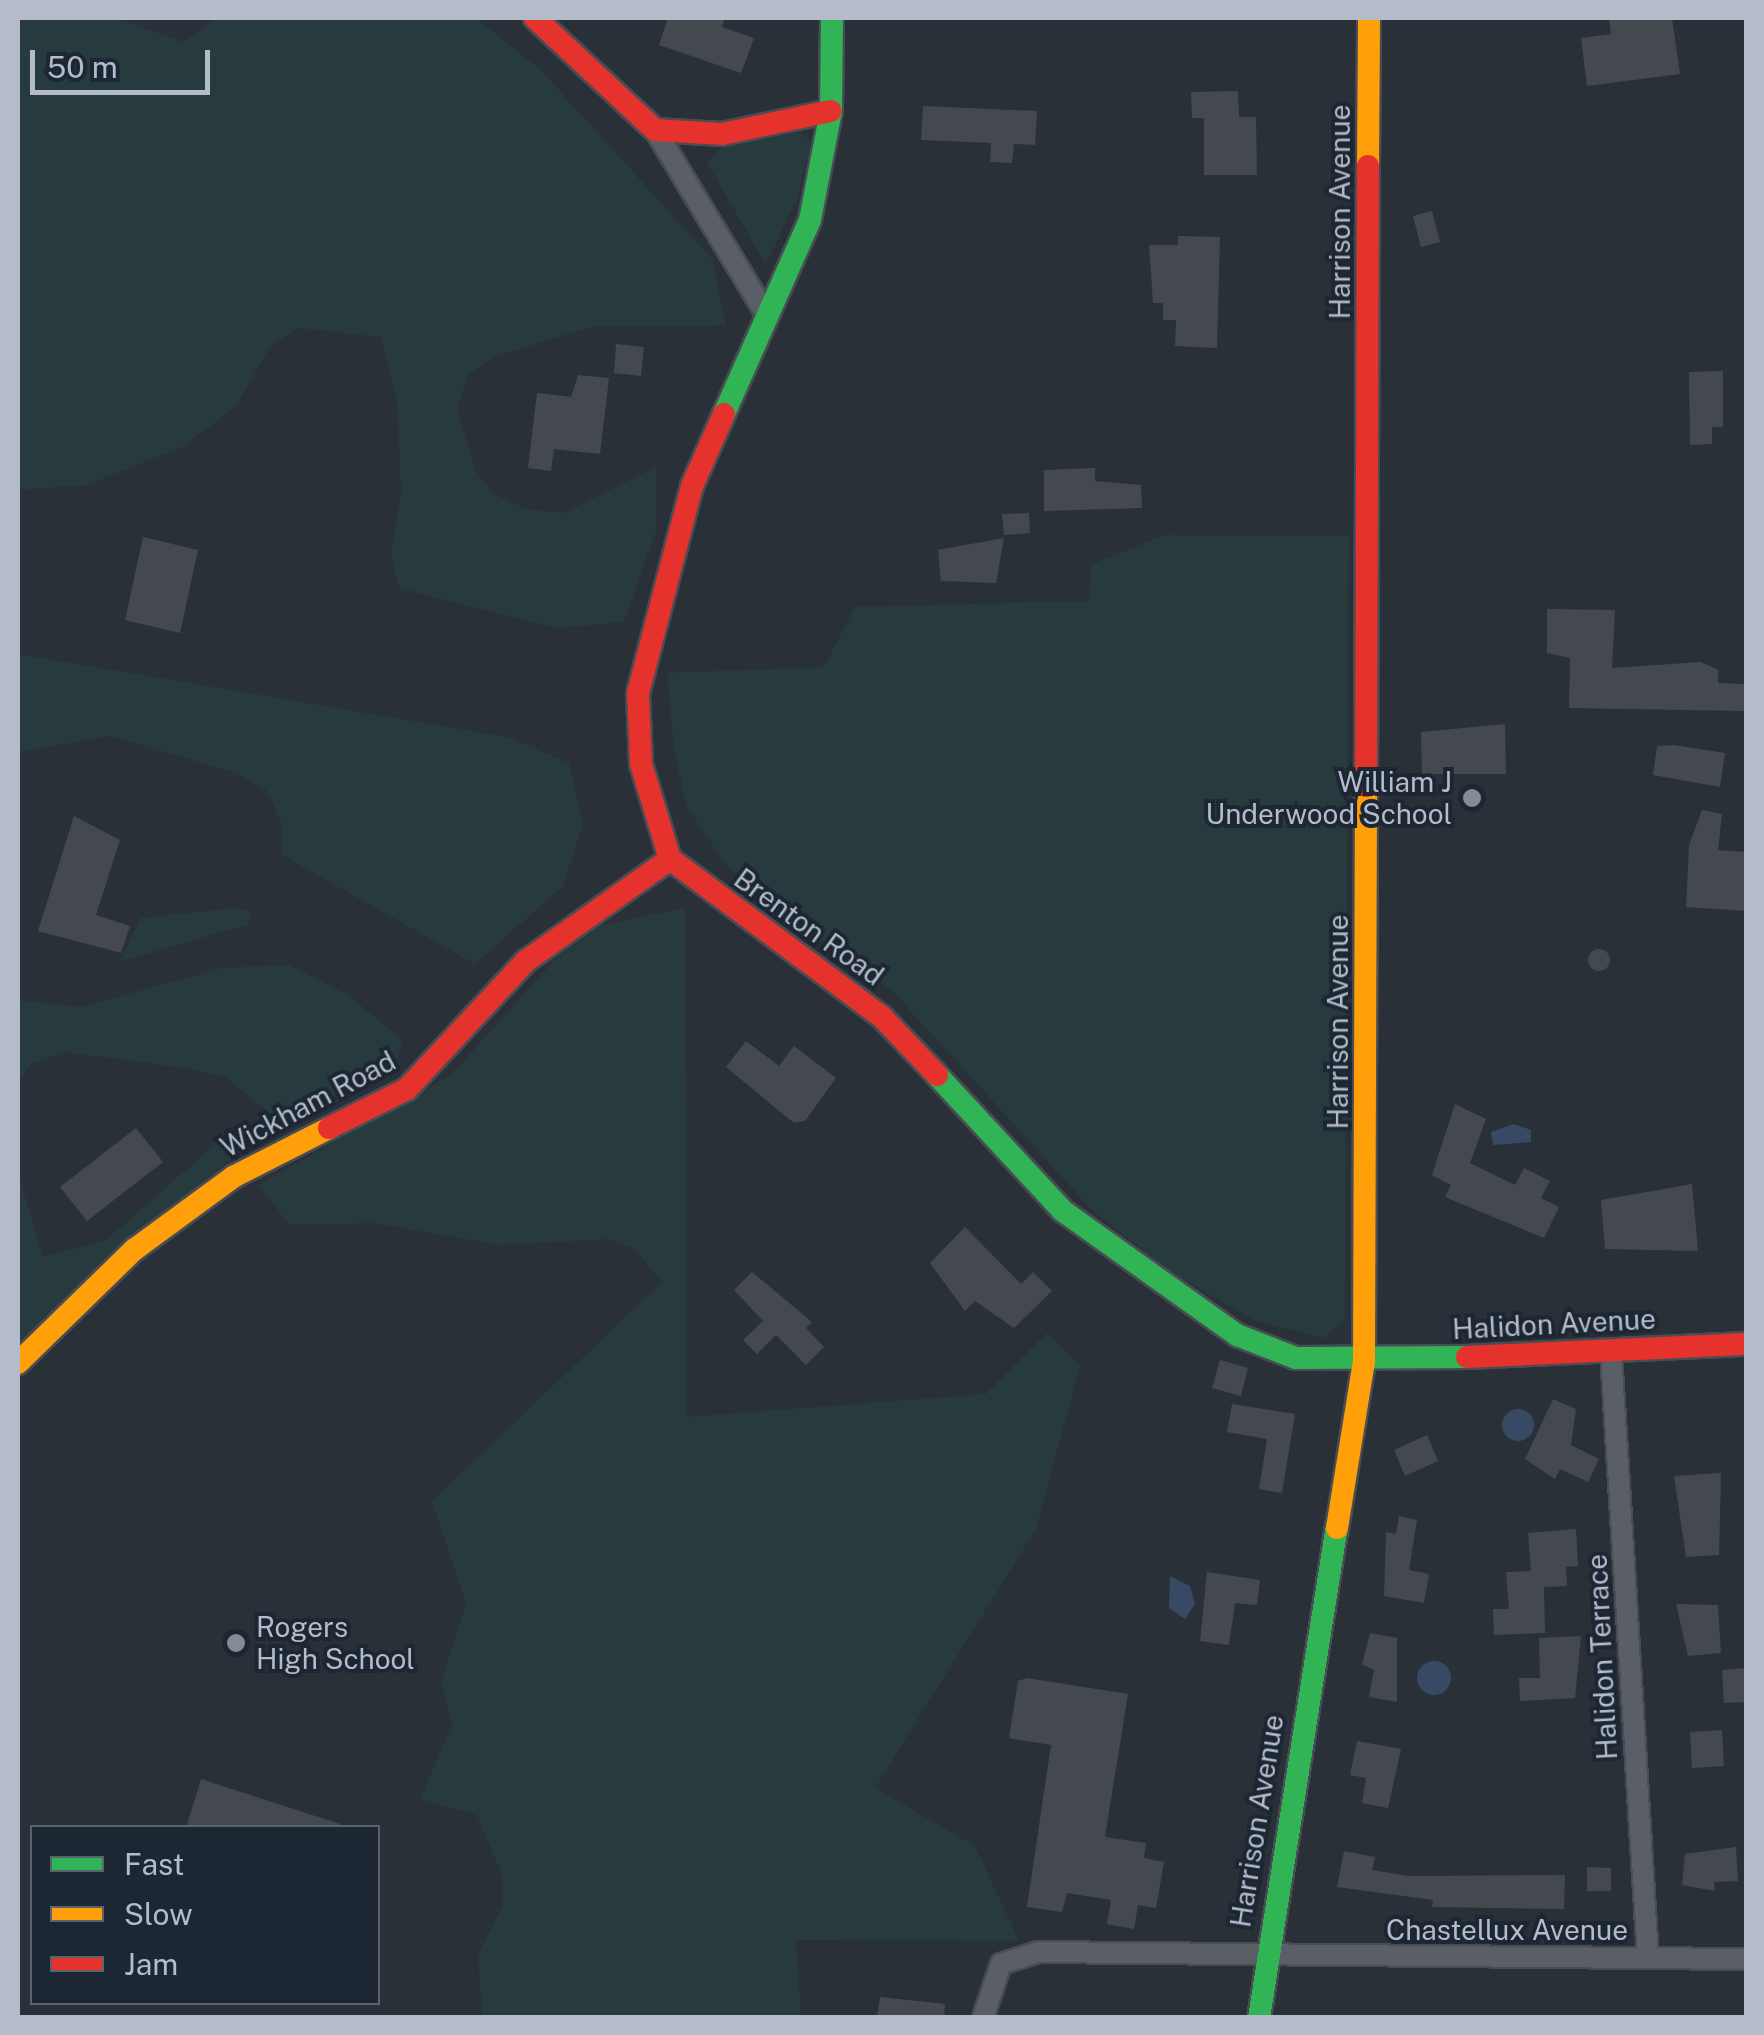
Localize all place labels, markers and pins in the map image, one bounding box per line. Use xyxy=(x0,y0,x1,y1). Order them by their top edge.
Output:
place label: William J Underwood School xyxy=(1206,765,1452,831)
marker: William J Underwood School xyxy=(1461,787,1483,809)
place label: Rogers High School xyxy=(256,1610,415,1676)
marker: Rogers High School xyxy=(225,1632,247,1654)

